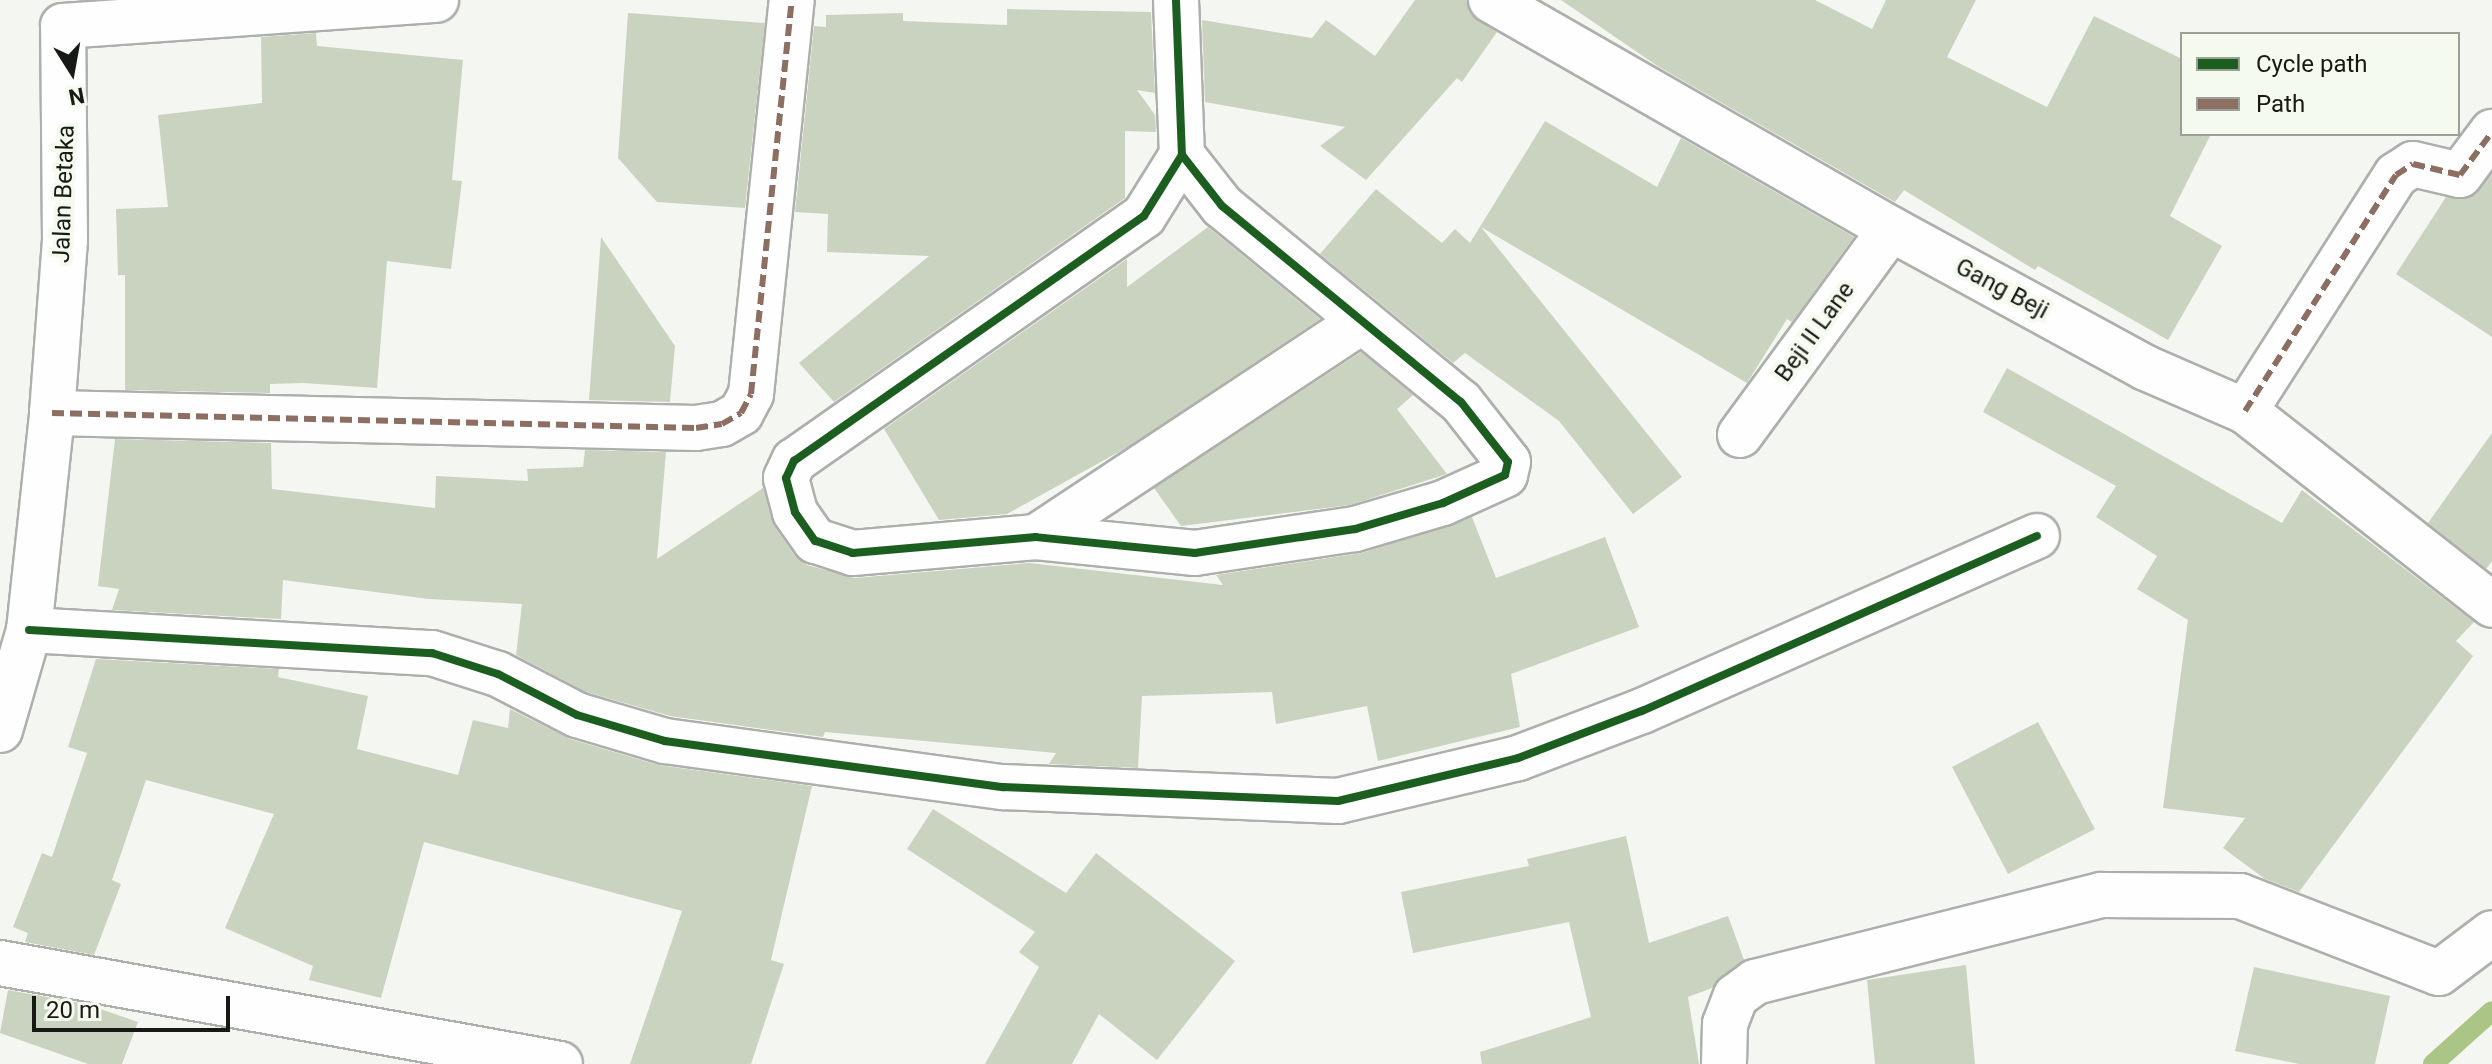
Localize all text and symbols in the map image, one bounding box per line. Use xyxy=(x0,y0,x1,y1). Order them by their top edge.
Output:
north arrow xyxy=(32,32,112,112)
legend xyxy=(2180,32,2460,136)
text: Cycle path xyxy=(2256,50,2368,78)
text: N xyxy=(67,82,87,110)
text: Path xyxy=(2256,90,2305,118)
street label: Jalan Betaka xyxy=(47,124,81,264)
street label: Gang Beji xyxy=(1950,252,2054,326)
street label: Beji II Lane xyxy=(1769,277,1861,387)
scale bar xyxy=(36,980,234,1030)
text: 20 m xyxy=(46,996,100,1024)

